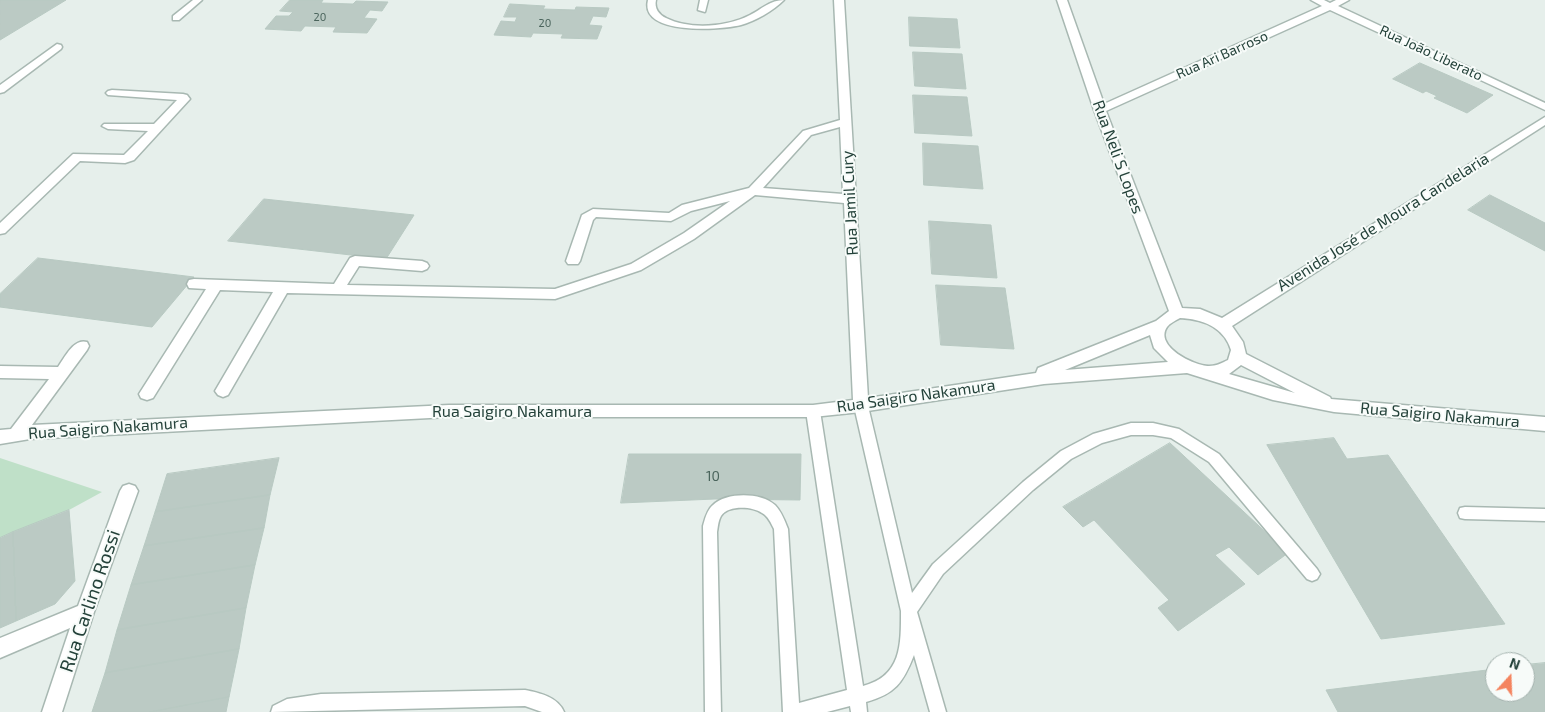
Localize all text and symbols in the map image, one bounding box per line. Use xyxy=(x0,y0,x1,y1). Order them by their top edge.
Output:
house number: 20 xyxy=(314,10,326,24)
house number: 20 xyxy=(539,16,551,30)
street label: Rua João Liberato xyxy=(1377,22,1485,84)
street label: Rua Ari Barroso xyxy=(1173,27,1271,83)
street label: Rua Neli S Lopes xyxy=(1089,98,1147,216)
street label: Avenida José de Moura Candelaria xyxy=(1274,149,1492,295)
street label: Rua Jamil Cury xyxy=(838,150,862,256)
street label: Rua Saigiro Nakamura xyxy=(835,375,997,417)
street label: Rua Saigiro Nakamura xyxy=(1359,398,1521,432)
street label: Rua Saigiro Nakamura xyxy=(432,402,592,422)
street label: Rua Saigiro Nakamura xyxy=(27,413,189,443)
house number: 10 xyxy=(706,468,720,484)
street label: Rua Carlino Rossi xyxy=(55,527,125,675)
north arrow xyxy=(1485,652,1535,702)
text: N xyxy=(1507,654,1523,673)

